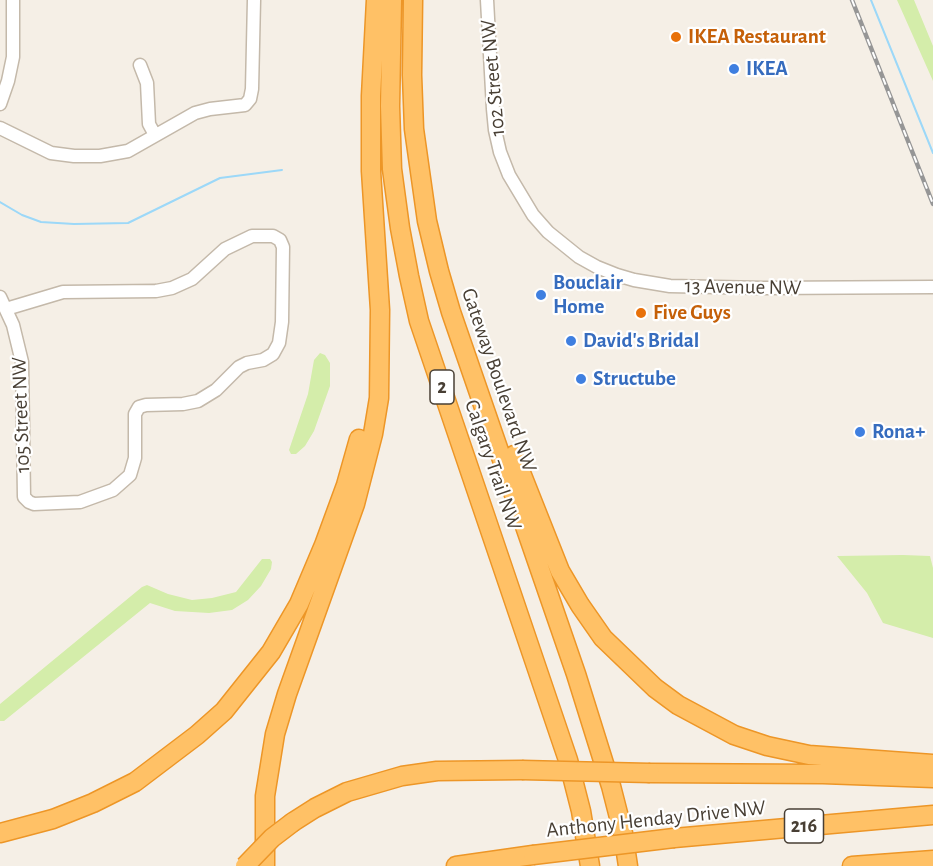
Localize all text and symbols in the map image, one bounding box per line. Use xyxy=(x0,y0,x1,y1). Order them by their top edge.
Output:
street label: 102 Street NW xyxy=(475,19,511,137)
place label: IKEA Restaurant xyxy=(688,24,826,50)
marker: IKEA Restaurant xyxy=(669,30,683,44)
place label: IKEA xyxy=(746,56,788,82)
marker: IKEA xyxy=(727,62,741,76)
place label: Bouclair Home xyxy=(553,270,623,320)
street label: 13 Avenue NW xyxy=(684,273,802,301)
street label: Gateway Boulevard NW xyxy=(456,285,542,475)
marker: Bouclair Home xyxy=(534,288,548,302)
place label: Five Guys xyxy=(653,300,731,326)
marker: Five Guys xyxy=(634,306,648,320)
place label: David's Bridal xyxy=(583,328,699,354)
marker: David's Bridal xyxy=(564,334,578,348)
street label: 105 Street NW xyxy=(6,356,36,474)
place label: Structube xyxy=(593,366,676,392)
road number: 2 xyxy=(430,370,454,404)
marker: Structube xyxy=(574,372,588,386)
street label: Calgary Trail NW xyxy=(459,396,527,534)
place label: Rona+ xyxy=(872,419,925,445)
marker: Rona+ xyxy=(853,425,867,439)
street label: Anthony Henday Drive NW xyxy=(545,795,767,843)
road number: 216 xyxy=(784,809,824,843)

